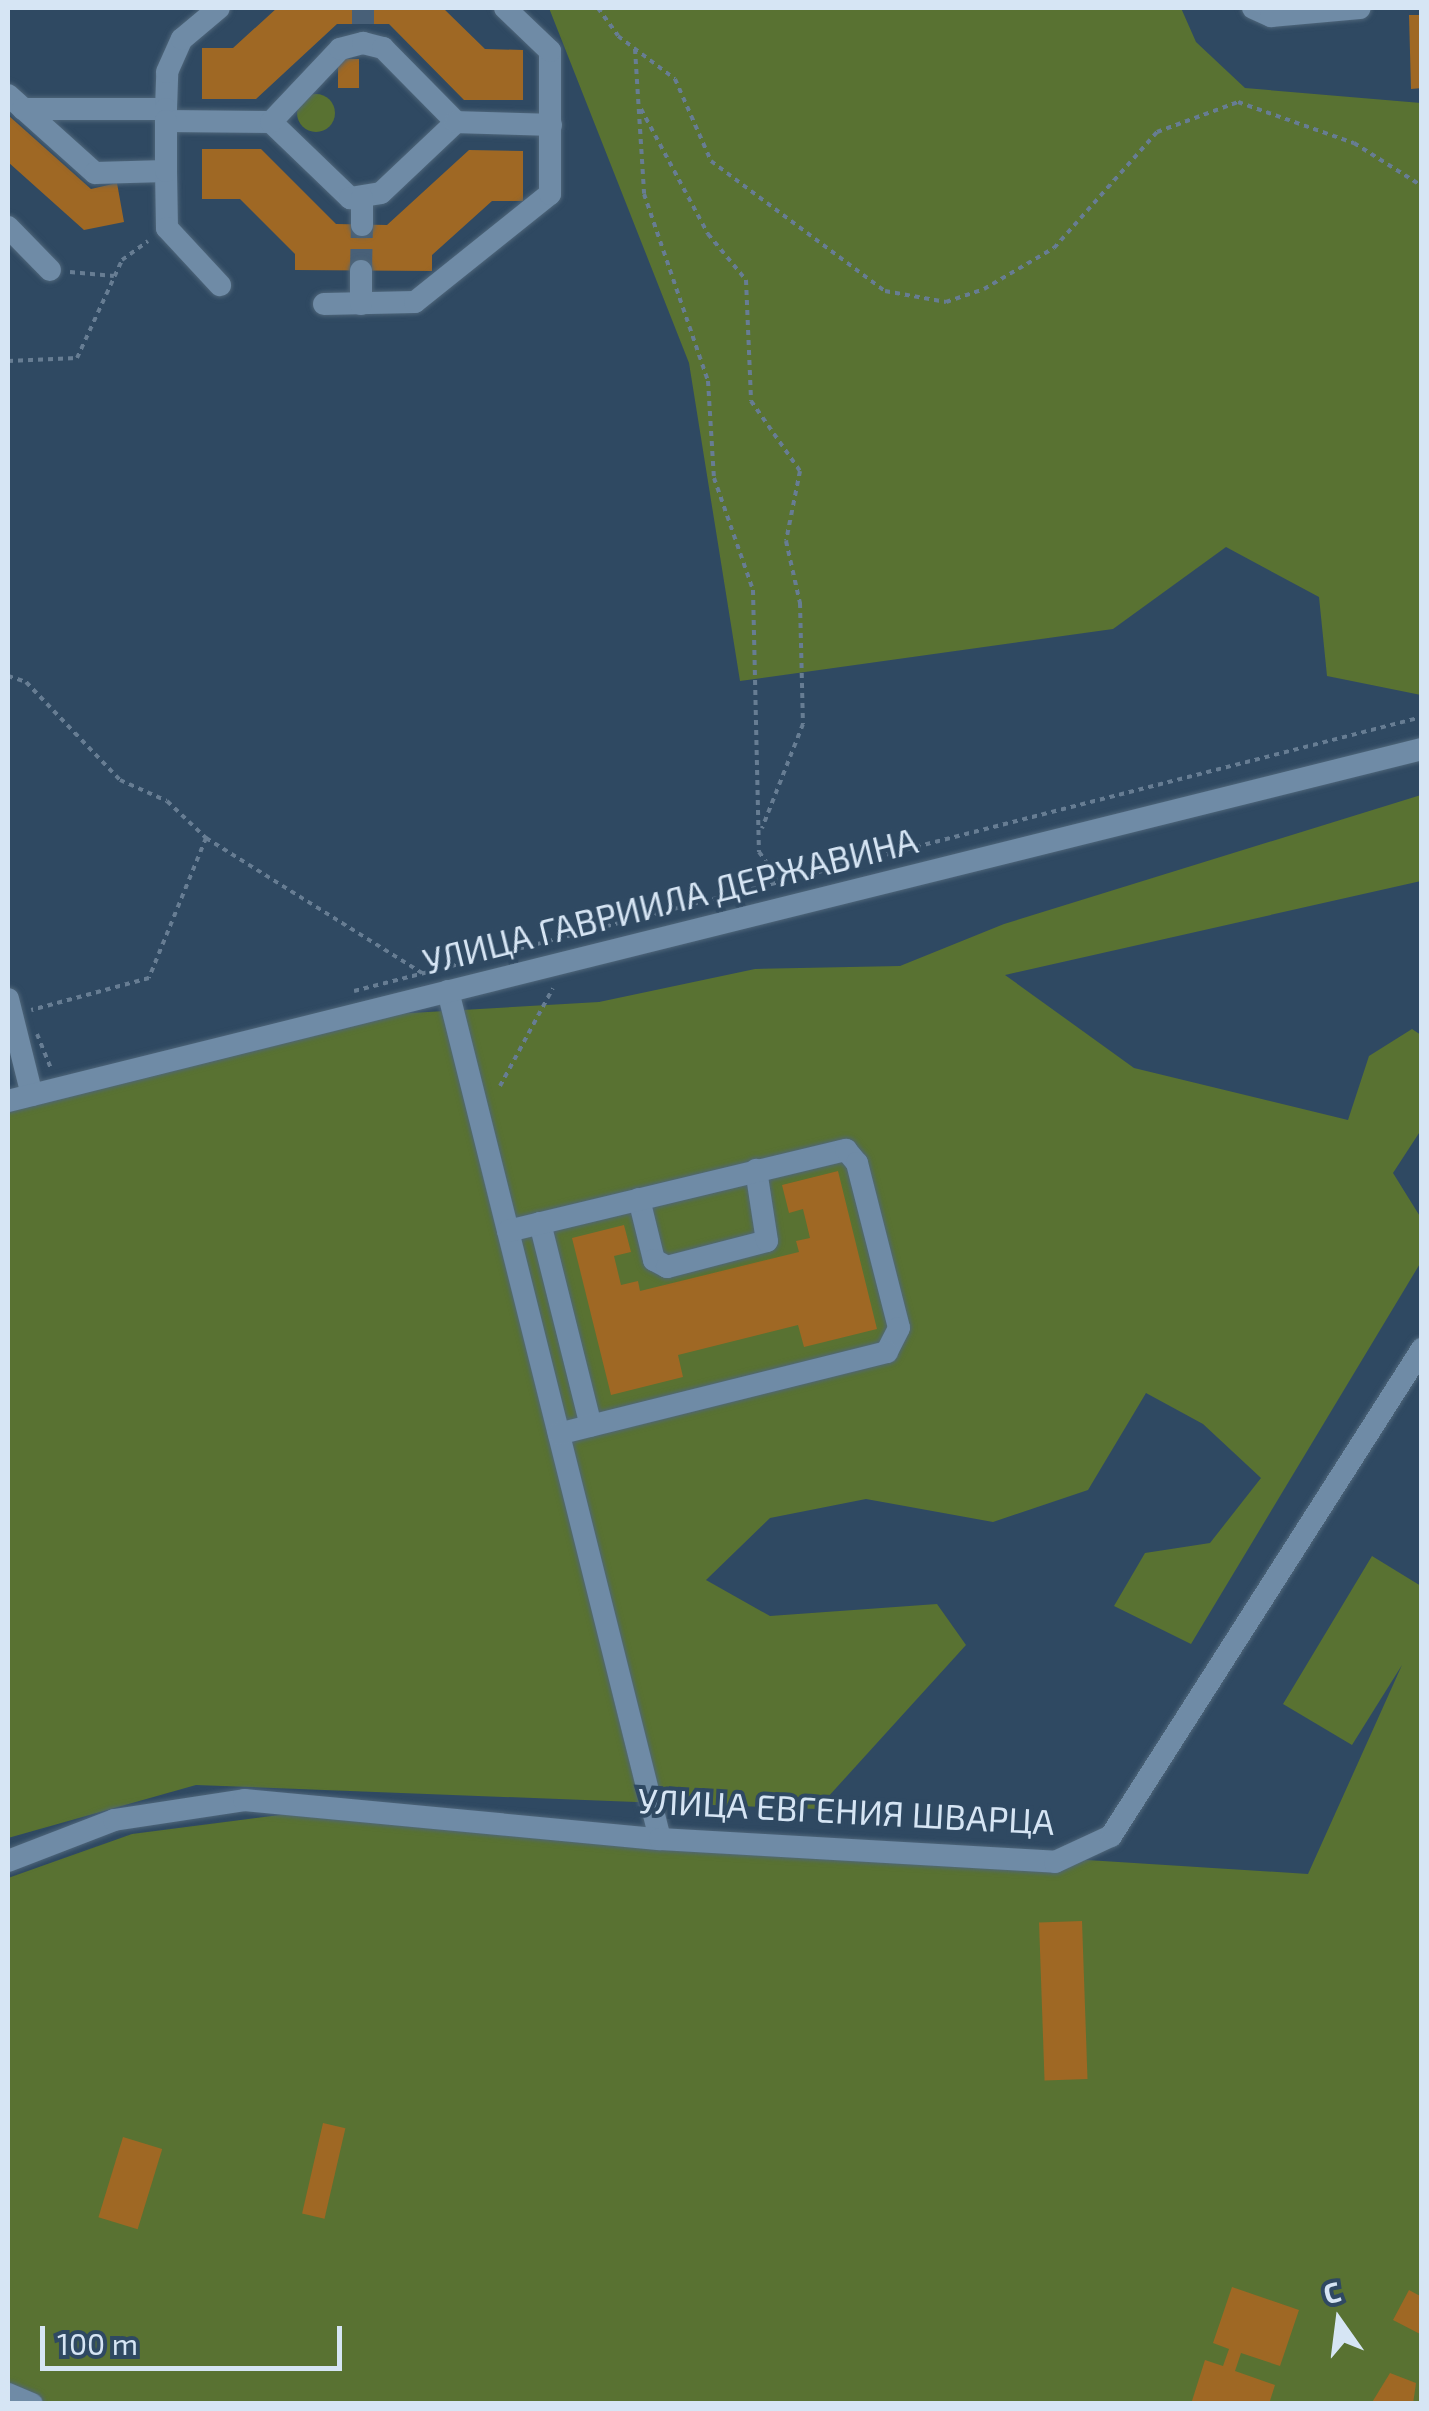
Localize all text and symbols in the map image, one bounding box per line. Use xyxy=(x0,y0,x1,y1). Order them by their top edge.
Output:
street label: УЛИЦА ГАВРИИЛА ДЕРЖАВИНА xyxy=(418,818,922,982)
street label: УЛИЦА ЕВГЕНИЯ ШВАРЦА xyxy=(637,1778,1055,1842)
north arrow xyxy=(1289,2271,1389,2371)
text: С xyxy=(1320,2273,1344,2310)
scale bar xyxy=(45,2306,348,2368)
text: 100 m xyxy=(57,2325,138,2361)

